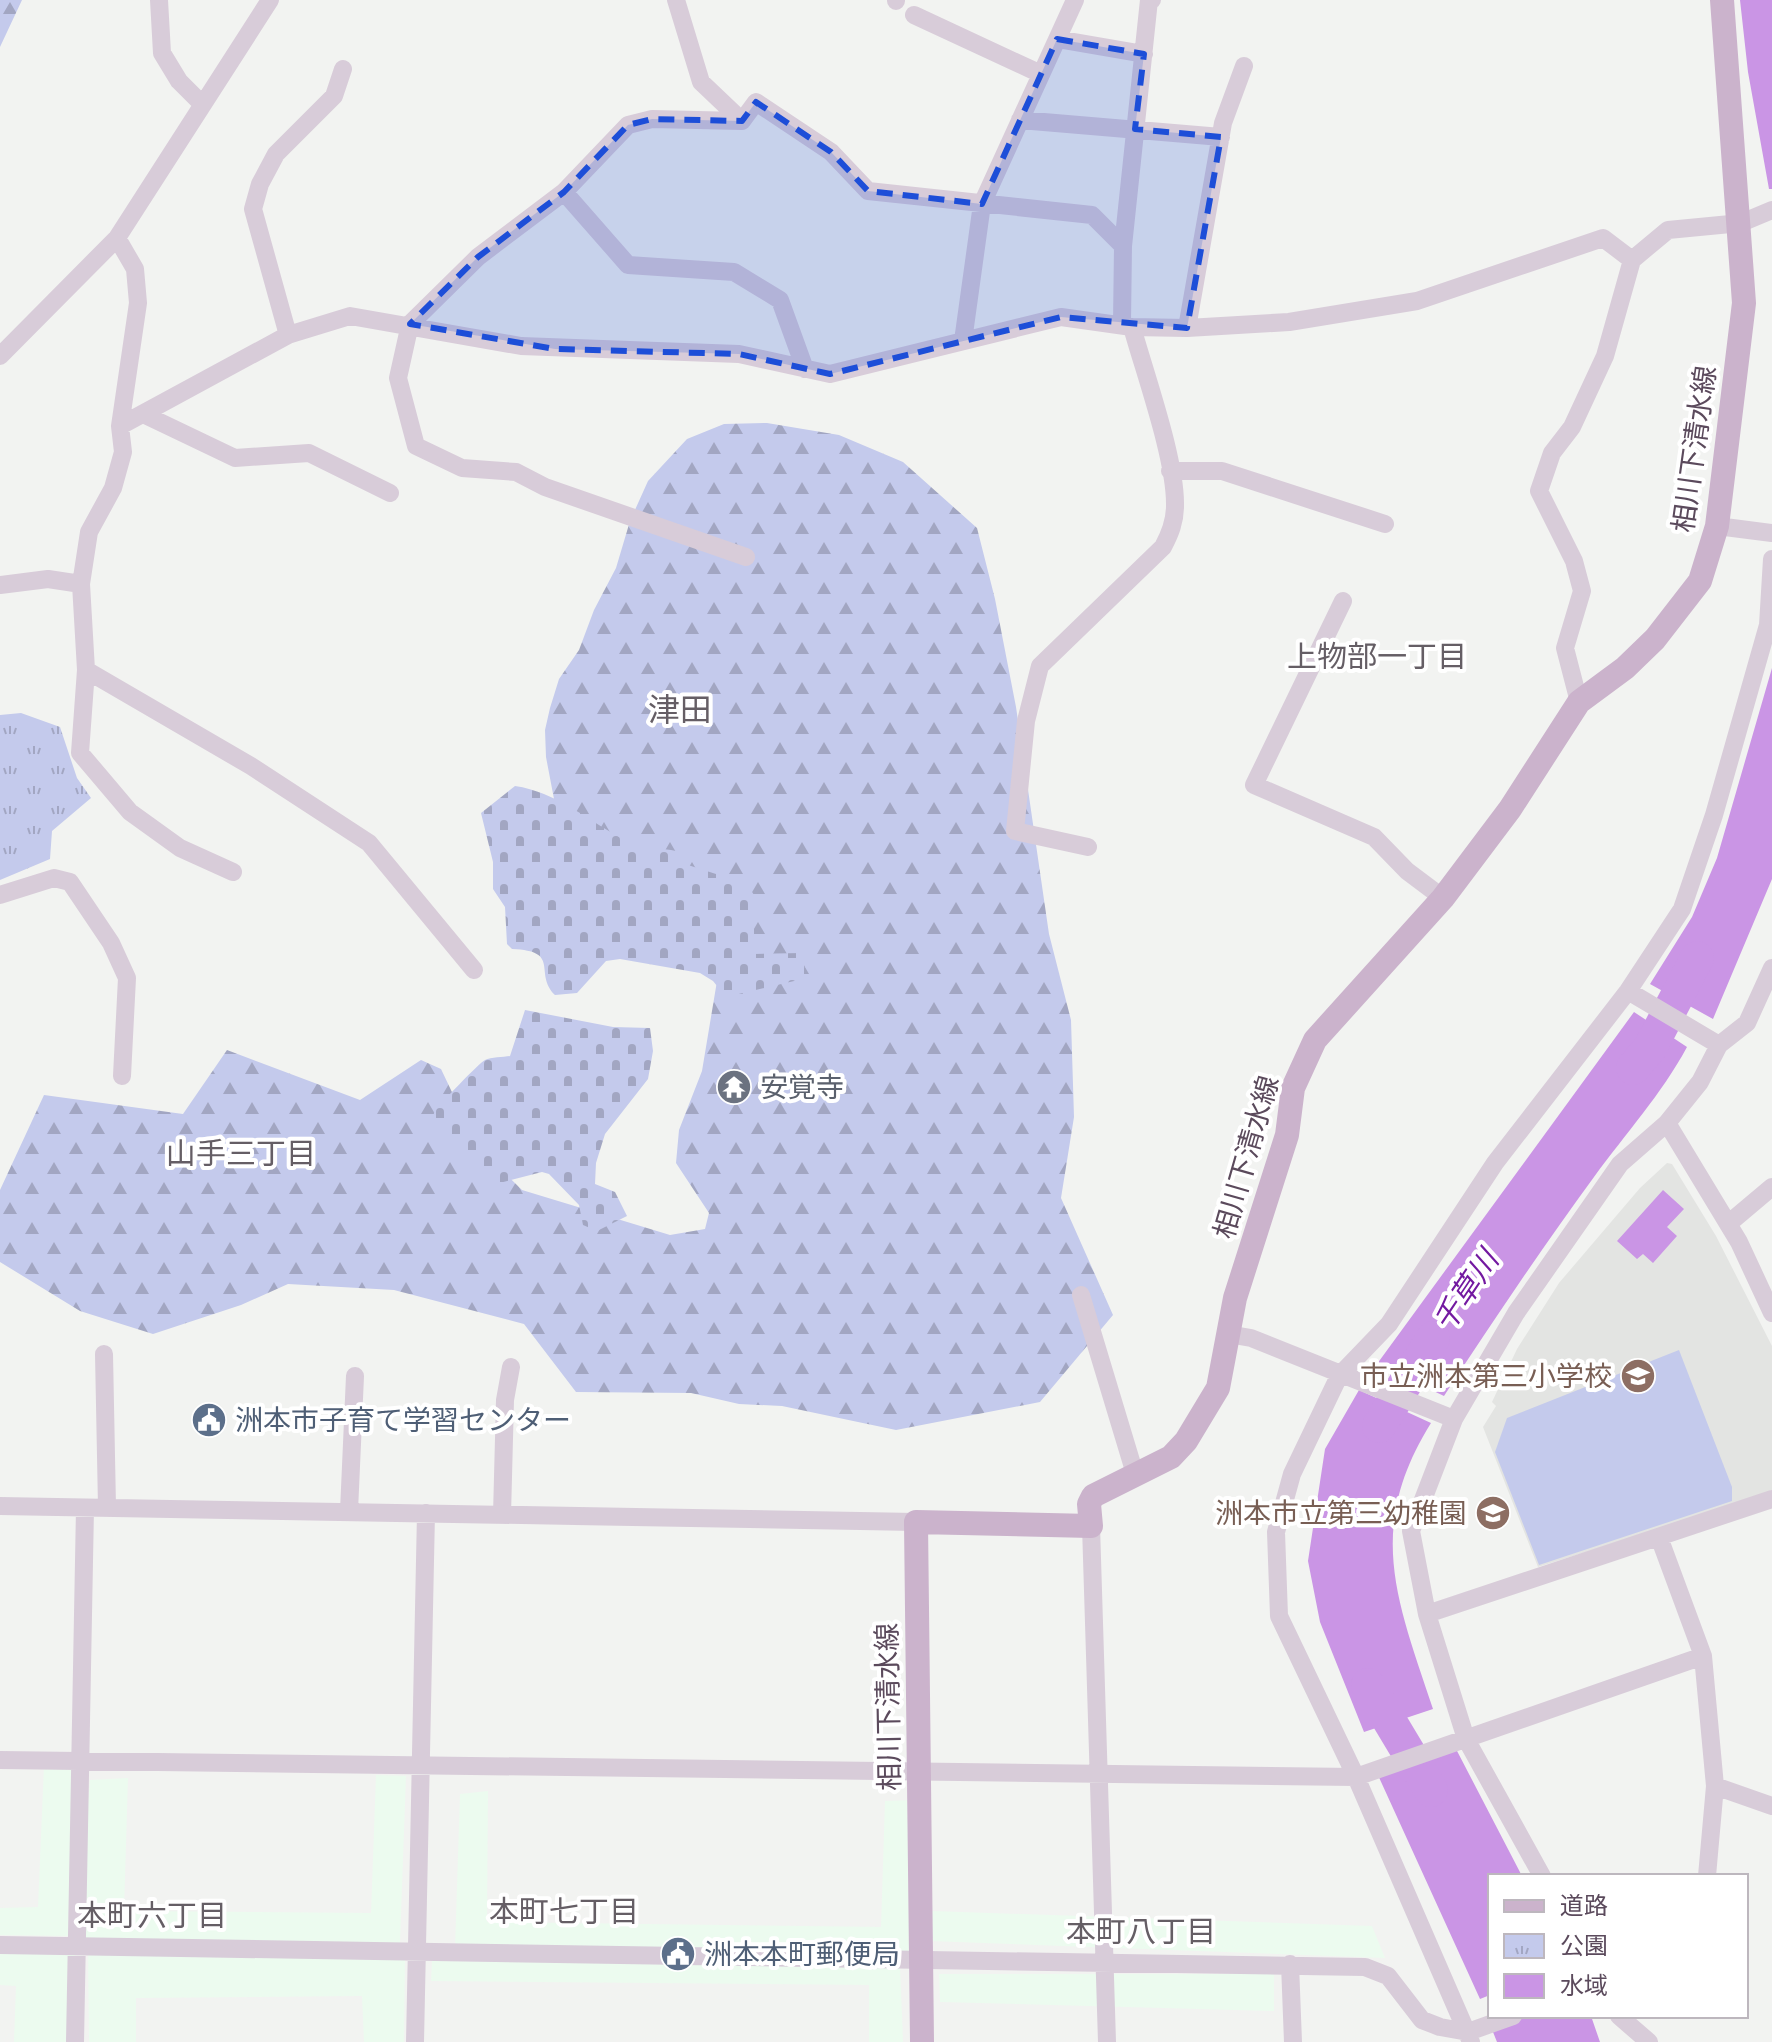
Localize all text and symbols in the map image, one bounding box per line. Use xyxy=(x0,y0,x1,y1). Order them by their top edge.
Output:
street label: 相川下清水線 xyxy=(1663,363,1724,535)
district label: 上物部一丁目 xyxy=(1287,636,1467,675)
district label: 津田 xyxy=(648,688,712,730)
temple icon: 安覚寺 xyxy=(715,1068,753,1106)
place label: 安覚寺 xyxy=(760,1068,844,1105)
street label: 相川下清水線 xyxy=(1205,1071,1286,1243)
district label: 山手三丁目 xyxy=(166,1133,316,1172)
water label: 千草川 xyxy=(1423,1239,1508,1338)
place label: 市立洲本第三小学校 xyxy=(1360,1357,1612,1394)
school or university icon: 市立洲本第三小学校 xyxy=(1619,1357,1657,1395)
public building icon: 洲本市子育て学習センター xyxy=(190,1401,228,1439)
place label: 洲本市子育て学習センター xyxy=(235,1401,571,1438)
place label: 洲本市立第三幼稚園 xyxy=(1215,1494,1467,1531)
school or university icon: 洲本市立第三幼稚園 xyxy=(1474,1494,1512,1532)
street label: 相川下清水線 xyxy=(868,1623,907,1791)
legend xyxy=(1488,1874,1748,2018)
text: 道路 xyxy=(1560,1890,1608,1921)
district label: 本町七丁目 xyxy=(489,1891,639,1930)
district label: 本町六丁目 xyxy=(77,1895,227,1934)
district label: 本町八丁目 xyxy=(1066,1911,1216,1950)
text: 公園 xyxy=(1560,1930,1608,1961)
public building icon: 洲本本町郵便局 xyxy=(659,1935,697,1973)
place label: 洲本本町郵便局 xyxy=(704,1935,900,1972)
text: 水域 xyxy=(1560,1970,1608,2001)

